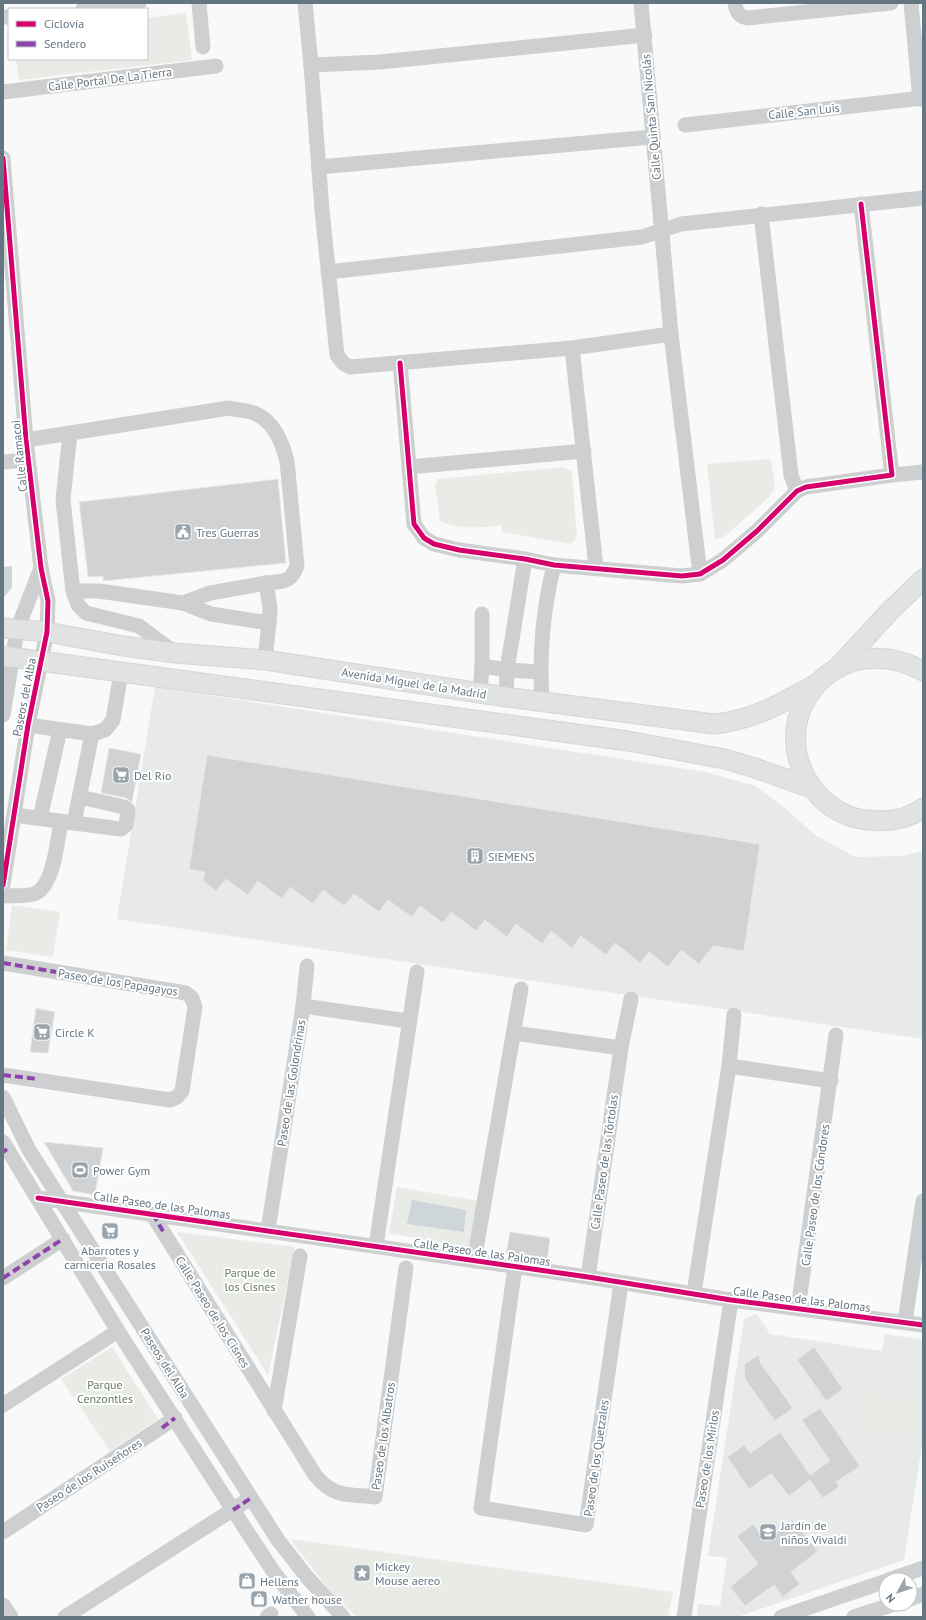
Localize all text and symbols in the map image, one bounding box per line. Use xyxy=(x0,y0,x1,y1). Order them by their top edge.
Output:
legend xyxy=(8,8,148,60)
text: Ciclovía xyxy=(44,16,84,31)
text: Sendero xyxy=(44,36,86,51)
street label: Calle Quinta San Nicolás xyxy=(638,54,664,180)
street label: Calle Portal De La Tierra xyxy=(47,64,173,94)
street label: Calle San Luis xyxy=(768,100,840,122)
street label: Calle Ramacoi xyxy=(8,419,30,493)
public building icon: Tres Guerras xyxy=(173,522,193,542)
place label: Tres Guerras xyxy=(196,525,259,540)
street label: Paseos del Alba xyxy=(9,656,39,738)
street label: Avenida Miguel de la Madrid xyxy=(341,664,487,702)
supermarket icon: Del Río xyxy=(111,765,131,785)
place label: Del Río xyxy=(134,768,171,783)
building icon: SIEMENS xyxy=(465,846,485,866)
place label: SIEMENS xyxy=(488,849,535,864)
street label: Paseo de los Papagayos xyxy=(57,965,179,999)
street label: Paseo de las Golondrinas xyxy=(274,1019,308,1147)
supermarket icon: Circle K xyxy=(32,1022,52,1042)
place label: Circle K xyxy=(55,1025,95,1040)
street label: Calle Paseo de las Tórtolas xyxy=(587,1094,621,1230)
street label: Calle Paseo de los Cóndores xyxy=(798,1123,832,1267)
sports icon: Power Gym xyxy=(70,1160,90,1180)
place label: Power Gym xyxy=(93,1163,150,1178)
street label: Calle Paseo de las Palomas xyxy=(93,1188,231,1222)
supermarket icon: Abarrotes y carnicería Rosales xyxy=(100,1221,120,1241)
street label: Calle Paseo de las Palomas xyxy=(413,1235,551,1269)
place label: Abarrotes y carnicería Rosales xyxy=(64,1243,156,1272)
street label: Calle Paseo de los Cisnes xyxy=(173,1253,253,1371)
park label: Parque de los Cisnes xyxy=(224,1265,276,1294)
street label: Calle Paseo de las Palomas xyxy=(732,1283,872,1315)
street label: Paseos del Alba xyxy=(138,1325,193,1401)
park label: Parque Cenzontles xyxy=(77,1377,133,1406)
street label: Paseo de los Albatros xyxy=(368,1381,398,1491)
street label: Paseo de los Quetzales xyxy=(580,1399,612,1517)
street label: Paseo de los Mirlos xyxy=(692,1409,722,1509)
street label: Paseo de los Ruiseñores xyxy=(33,1435,145,1515)
place label: Jardín de niños Vivaldi xyxy=(780,1518,847,1547)
school or university icon: Jardín de niños Vivaldi xyxy=(758,1522,778,1542)
place label: Mickey Mouse aereo xyxy=(375,1559,440,1588)
place icon: Mickey Mouse aereo xyxy=(352,1563,372,1583)
shop icon: Hellens xyxy=(237,1571,257,1591)
north arrow xyxy=(878,1572,918,1612)
place label: Hellens xyxy=(260,1574,299,1589)
shop icon: Wather house xyxy=(249,1589,269,1609)
text: N xyxy=(883,1591,898,1606)
place label: Wather house xyxy=(272,1592,342,1607)

